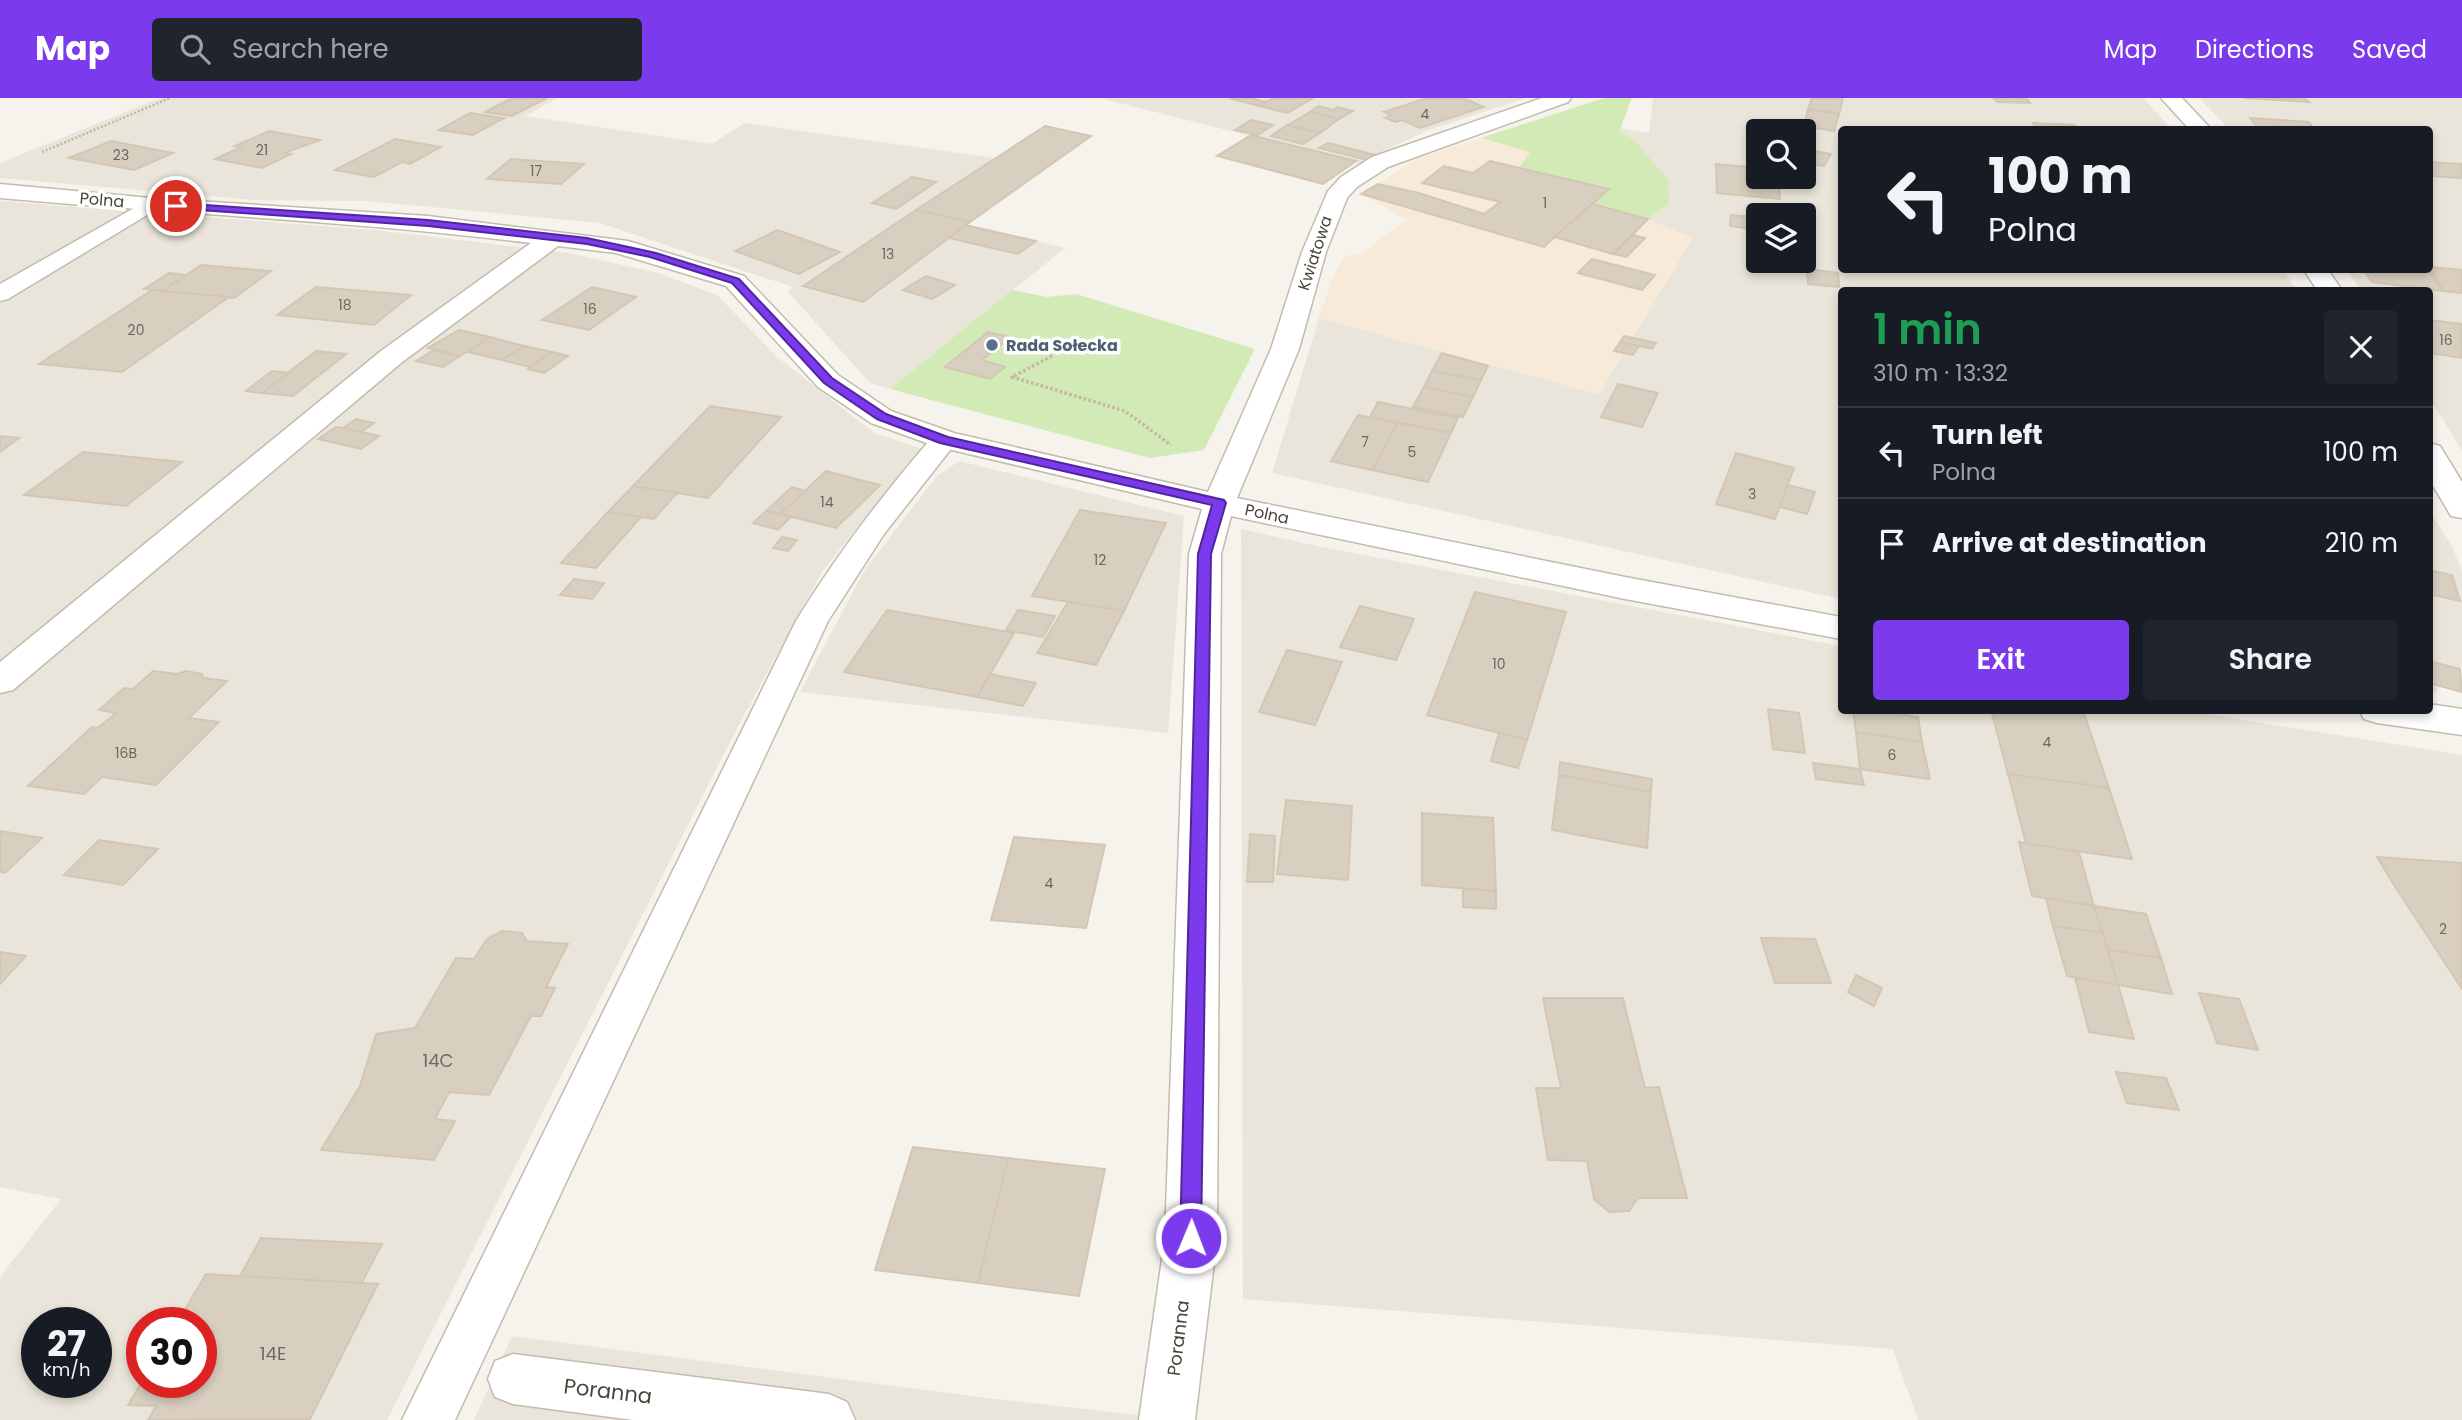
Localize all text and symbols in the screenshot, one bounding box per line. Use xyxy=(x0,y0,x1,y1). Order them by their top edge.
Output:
search box xyxy=(152,18,642,81)
text: Map xyxy=(35,25,110,72)
icon: search xyxy=(176,30,214,68)
text: Search here xyxy=(232,31,389,67)
text: Map xyxy=(2104,33,2157,66)
text: Directions xyxy=(2195,33,2314,66)
text: Saved xyxy=(2352,33,2427,66)
house number: 4 xyxy=(1421,104,1430,124)
map controls xyxy=(1746,119,1816,273)
button: search xyxy=(1746,119,1816,189)
house number: 21 xyxy=(256,140,268,160)
text: 100 m xyxy=(1988,142,2133,210)
house number: 23 xyxy=(113,145,129,165)
icon: left xyxy=(1873,154,1964,245)
house number: 17 xyxy=(530,161,542,181)
pin xyxy=(146,176,206,236)
street label: Polna xyxy=(79,187,125,213)
icon: arrive xyxy=(157,187,195,225)
house number: 1 xyxy=(1543,193,1547,213)
button: layers xyxy=(1746,203,1816,273)
text: Polna xyxy=(1988,207,2077,252)
street label: Kwiatowa xyxy=(1292,213,1338,293)
house number: 13 xyxy=(882,244,894,264)
house number: 18 xyxy=(338,295,352,315)
house number: 16 xyxy=(583,299,597,319)
text: 1 min xyxy=(1873,300,1982,359)
button: close xyxy=(2324,310,2398,384)
house number: 20 xyxy=(128,320,144,340)
house number: 16 xyxy=(2439,330,2453,350)
place label: Rada Sołecka xyxy=(1006,334,1118,357)
marker: Rada Sołecka xyxy=(984,337,1000,353)
text: 310 m · 13:32 xyxy=(1873,357,2008,389)
text: Turn left xyxy=(1932,417,2043,453)
house number: 7 xyxy=(1361,432,1369,452)
icon: left xyxy=(1873,434,1911,472)
text: 100 m xyxy=(2323,434,2398,470)
house number: 5 xyxy=(1408,442,1416,462)
text: Polna xyxy=(1932,456,1996,488)
house number: 3 xyxy=(1748,484,1756,504)
house number: 14 xyxy=(820,492,834,512)
street label: Polna xyxy=(1243,498,1291,530)
icon: arrive xyxy=(1873,525,1911,563)
text: Arrive at destination xyxy=(1932,525,2207,561)
text: 210 m xyxy=(2325,525,2398,561)
house number: 12 xyxy=(1094,550,1106,570)
button: Exit xyxy=(1873,620,2129,700)
button: Share xyxy=(2143,620,2398,700)
house number: 10 xyxy=(1492,654,1506,674)
house number: 4 xyxy=(2043,732,2052,752)
house number: 16B xyxy=(115,743,137,763)
house number: 6 xyxy=(1888,745,1897,765)
house number: 4 xyxy=(1045,873,1054,893)
house number: 2 xyxy=(2439,919,2447,939)
house number: 14C xyxy=(423,1048,453,1073)
position arrow xyxy=(1154,1201,1228,1275)
street label: Poranna xyxy=(1161,1299,1195,1377)
speed limit sign: 30 xyxy=(126,1307,217,1398)
text: 27 xyxy=(47,1319,86,1368)
house number: 14E xyxy=(260,1341,286,1366)
text: km/h xyxy=(43,1357,90,1382)
street label: Poranna xyxy=(562,1371,654,1411)

